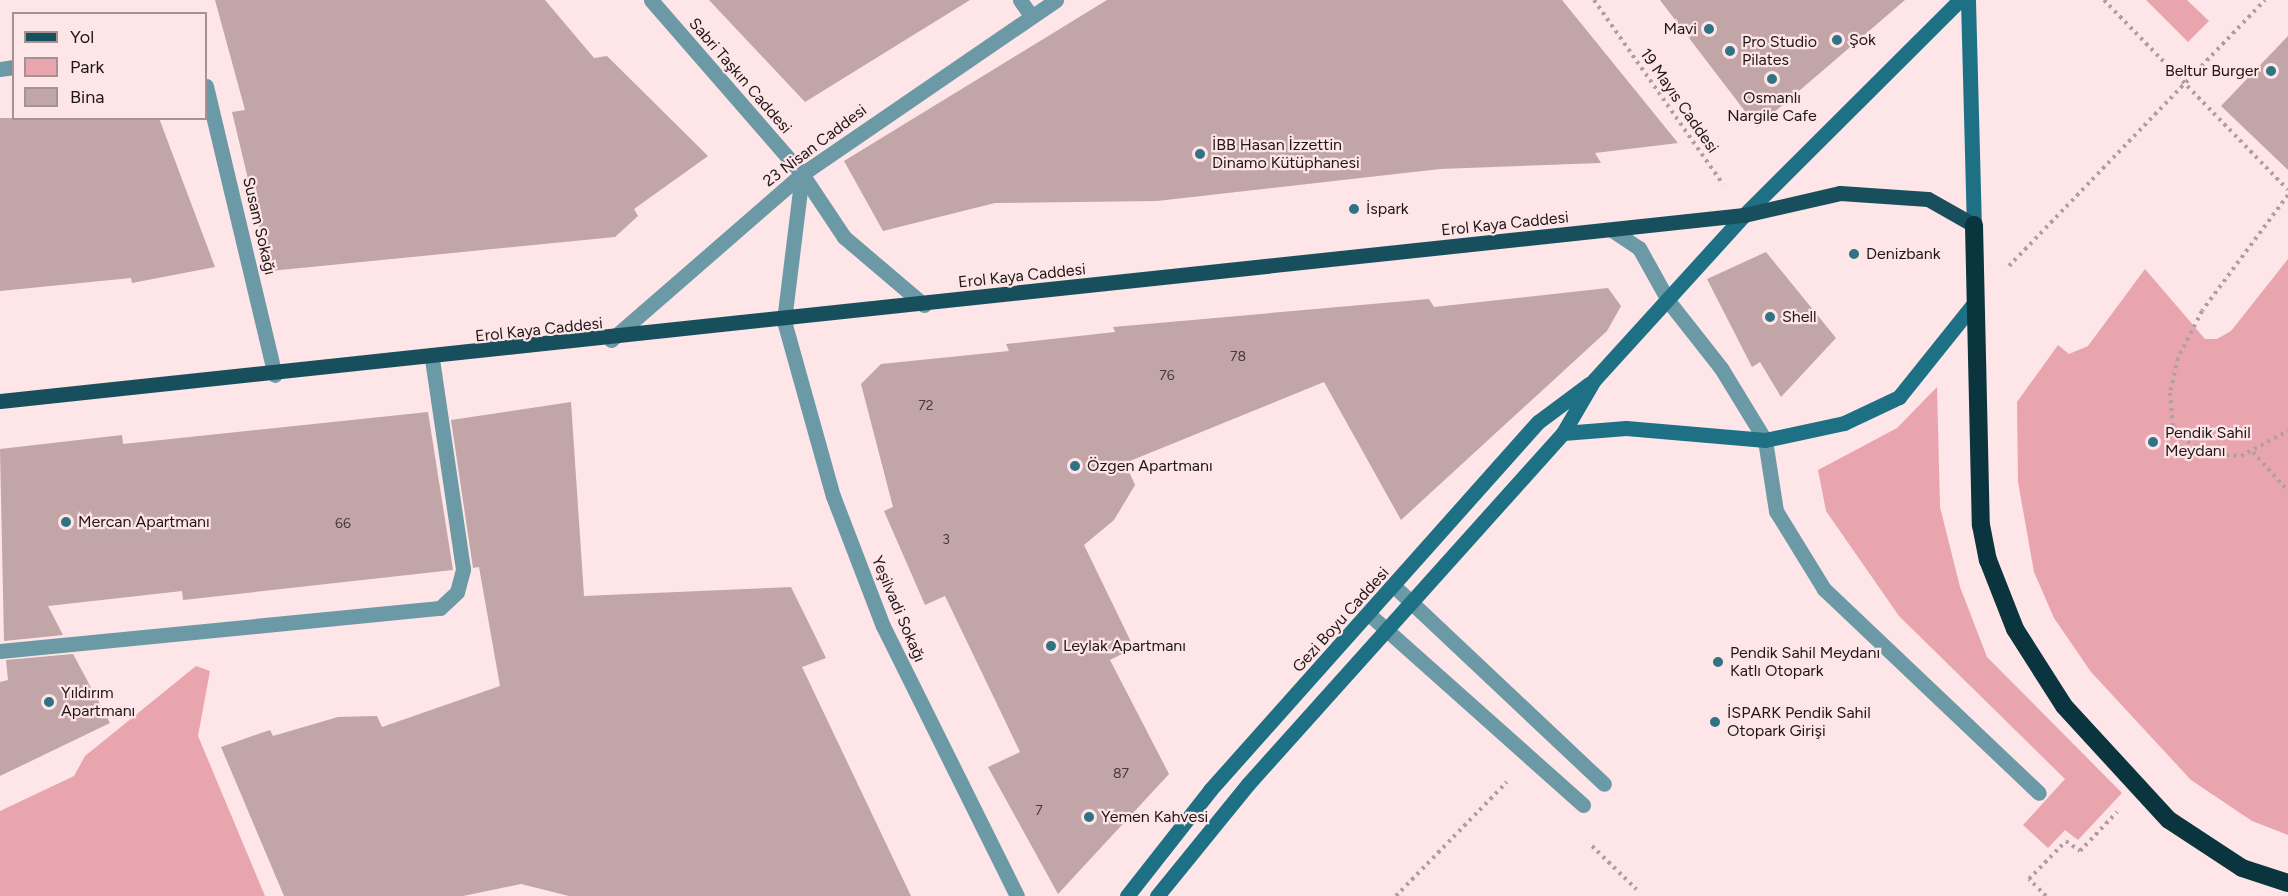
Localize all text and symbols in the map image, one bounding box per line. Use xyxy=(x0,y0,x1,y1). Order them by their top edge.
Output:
legend xyxy=(12,12,207,120)
street label: Sabri Taşkın Caddesi xyxy=(685,14,795,138)
place label: Mavi xyxy=(1663,19,1697,39)
marker: Mavi xyxy=(1702,22,1716,36)
text: Yol xyxy=(70,26,94,48)
place label: Şok xyxy=(1849,30,1876,50)
place label: Pro Studio Pilates xyxy=(1742,32,1817,70)
marker: Şok xyxy=(1830,33,1844,47)
marker: Pro Studio Pilates xyxy=(1723,44,1737,58)
street label: 19 Mayıs Caddesi xyxy=(1636,45,1722,157)
text: Park xyxy=(70,56,104,78)
place label: Beltur Burger xyxy=(2165,61,2259,81)
marker: Beltur Burger xyxy=(2264,64,2278,78)
marker: Osmanlı Nargile Cafe xyxy=(1765,72,1779,86)
text: Bina xyxy=(70,86,104,108)
place label: Osmanlı Nargile Cafe xyxy=(1727,88,1817,126)
street label: 23 Nisan Caddesi xyxy=(759,101,871,191)
place label: İBB Hasan İzzettin Dinamo Kütüphanesi xyxy=(1212,135,1360,173)
marker: İBB Hasan İzzettin Dinamo Kütüphanesi xyxy=(1193,147,1207,161)
street label: Susam Sokağı xyxy=(238,175,280,277)
place label: İspark xyxy=(1366,199,1409,219)
marker: İspark xyxy=(1347,202,1361,216)
street label: Erol Kaya Caddesi xyxy=(1440,208,1570,240)
place label: Denizbank xyxy=(1866,244,1940,264)
marker: Denizbank xyxy=(1847,247,1861,261)
street label: Erol Kaya Caddesi xyxy=(957,260,1087,292)
place label: Shell xyxy=(1782,307,1817,327)
marker: Shell xyxy=(1763,310,1777,324)
street label: Erol Kaya Caddesi xyxy=(474,314,604,346)
house number: 78 xyxy=(1230,349,1246,365)
house number: 76 xyxy=(1159,368,1175,384)
house number: 72 xyxy=(918,398,934,414)
place label: Pendik Sahil Meydanı xyxy=(2165,423,2251,461)
marker: Pendik Sahil Meydanı xyxy=(2146,435,2160,449)
place label: Özgen Apartmanı xyxy=(1087,456,1213,476)
marker: Özgen Apartmanı xyxy=(1068,459,1082,473)
place label: Mercan Apartmanı xyxy=(78,512,210,532)
marker: Mercan Apartmanı xyxy=(59,515,73,529)
house number: 66 xyxy=(335,516,351,532)
house number: 3 xyxy=(942,532,950,548)
street label: Yeşilvadi Sokağı xyxy=(867,553,929,665)
street label: Gezi Boyu Caddesi xyxy=(1289,563,1393,677)
place label: Leylak Apartmanı xyxy=(1063,636,1186,656)
marker: Leylak Apartmanı xyxy=(1044,639,1058,653)
place label: Pendik Sahil Meydanı Katlı Otopark xyxy=(1730,643,1880,681)
marker: Pendik Sahil Meydanı Katlı Otopark xyxy=(1711,655,1725,669)
place label: Yıldırım Apartmanı xyxy=(61,683,135,721)
marker: Yıldırım Apartmanı xyxy=(42,695,56,709)
place label: İSPARK Pendik Sahil Otopark Girişi xyxy=(1727,703,1871,741)
marker: İSPARK Pendik Sahil Otopark Girişi xyxy=(1708,715,1722,729)
house number: 87 xyxy=(1113,766,1129,782)
house number: 7 xyxy=(1035,803,1043,819)
place label: Yemen Kahvesi xyxy=(1101,807,1208,827)
marker: Yemen Kahvesi xyxy=(1082,810,1096,824)

